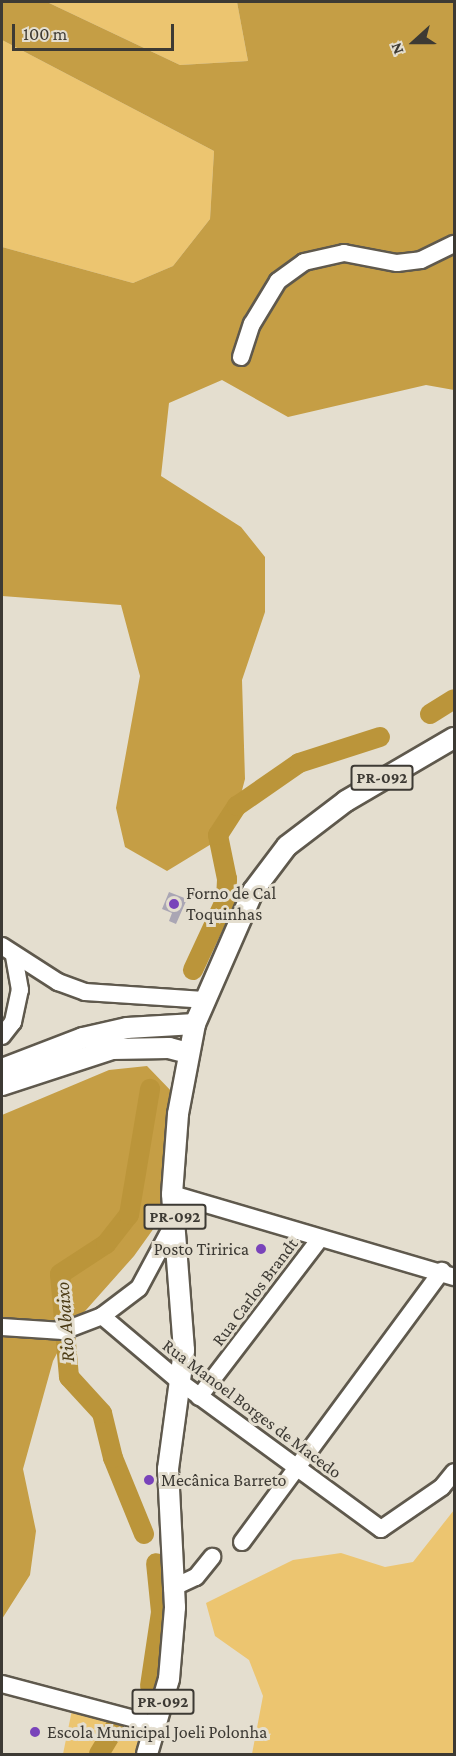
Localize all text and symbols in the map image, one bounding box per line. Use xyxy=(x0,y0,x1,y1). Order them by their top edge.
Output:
scale bar xyxy=(15,12,177,50)
north arrow xyxy=(384,12,444,72)
text: 100 m xyxy=(23,24,67,44)
text: N xyxy=(387,40,407,57)
road number: PR-092 xyxy=(350,765,413,791)
place label: Forno de Cal Toquinhas xyxy=(186,883,276,926)
marker: Forno de Cal Toquinhas xyxy=(167,897,181,911)
road number: PR-092 xyxy=(144,1204,207,1230)
street label: Rua Carlos Brandt xyxy=(207,1234,303,1350)
place label: Posto Tiririca xyxy=(154,1238,249,1260)
marker: Posto Tiririca xyxy=(254,1242,268,1256)
water label: Rio Abaixo xyxy=(50,1281,80,1363)
street label: Rua Manoel Borges de Macedo xyxy=(158,1335,346,1483)
place label: Mecânica Barreto xyxy=(161,1469,286,1491)
marker: Mecânica Barreto xyxy=(142,1473,156,1487)
road number: PR-092 xyxy=(132,1689,195,1715)
place label: Escola Municipal Joeli Polonha xyxy=(47,1721,267,1743)
marker: Escola Municipal Joeli Polonha xyxy=(28,1725,42,1739)

